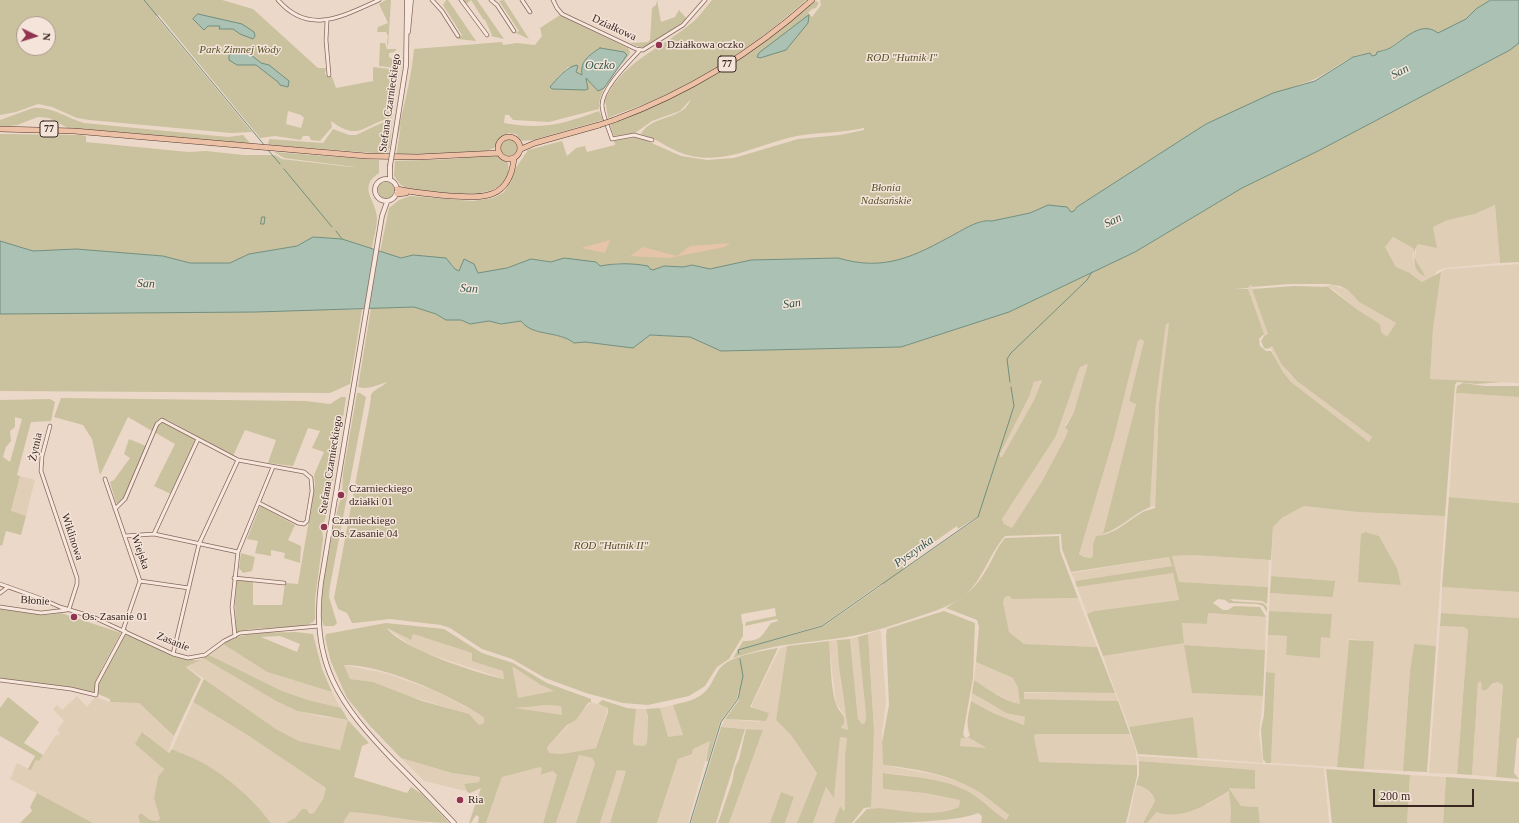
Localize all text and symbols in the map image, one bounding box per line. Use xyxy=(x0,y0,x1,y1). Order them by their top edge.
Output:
street label: Działkowa xyxy=(590,12,638,44)
north arrow xyxy=(16,16,56,56)
text: N xyxy=(41,32,53,41)
place label: Działkowa oczko xyxy=(667,38,744,52)
marker: Działkowa oczko xyxy=(654,40,664,50)
park label: Park Zimnej Wody xyxy=(199,43,281,57)
park label: ROD "Hutnik I" xyxy=(867,51,937,65)
street label: Stefana Czarnieckiego xyxy=(377,53,403,153)
road number: 77 xyxy=(718,56,736,72)
water label: Oczko xyxy=(585,59,615,73)
water label: San xyxy=(1389,61,1411,83)
road number: 77 xyxy=(40,121,58,137)
park label: Błonia Nadsańskie xyxy=(861,181,911,207)
water label: San xyxy=(1102,211,1124,231)
water label: San xyxy=(137,276,155,292)
water label: San xyxy=(460,281,478,297)
water label: San xyxy=(782,296,802,312)
street label: Stefana Czarnieckiego xyxy=(317,415,345,515)
street label: Żytnia xyxy=(27,432,45,462)
place label: Czarnieckiego działki 01 xyxy=(349,482,413,508)
marker: Czarnieckiego działki 01 xyxy=(336,490,346,500)
street label: Wiklinowa xyxy=(58,512,86,562)
place label: Czarnieckiego Os. Zasanie 04 xyxy=(332,514,398,540)
marker: Czarnieckiego Os. Zasanie 04 xyxy=(319,522,329,532)
street label: Wiejska xyxy=(128,533,152,571)
water label: Pyszynka xyxy=(892,533,936,571)
park label: ROD "Hutnik II" xyxy=(574,539,648,553)
street label: Błonie xyxy=(20,594,50,608)
place label: Os. Zasanie 01 xyxy=(82,610,148,624)
marker: Os. Zasanie 01 xyxy=(69,612,79,622)
street label: Zasanie xyxy=(155,629,191,655)
scale bar xyxy=(1375,781,1476,807)
text: 200 m xyxy=(1380,789,1410,803)
place label: Ria xyxy=(468,793,483,807)
marker: Ria xyxy=(455,795,465,805)

